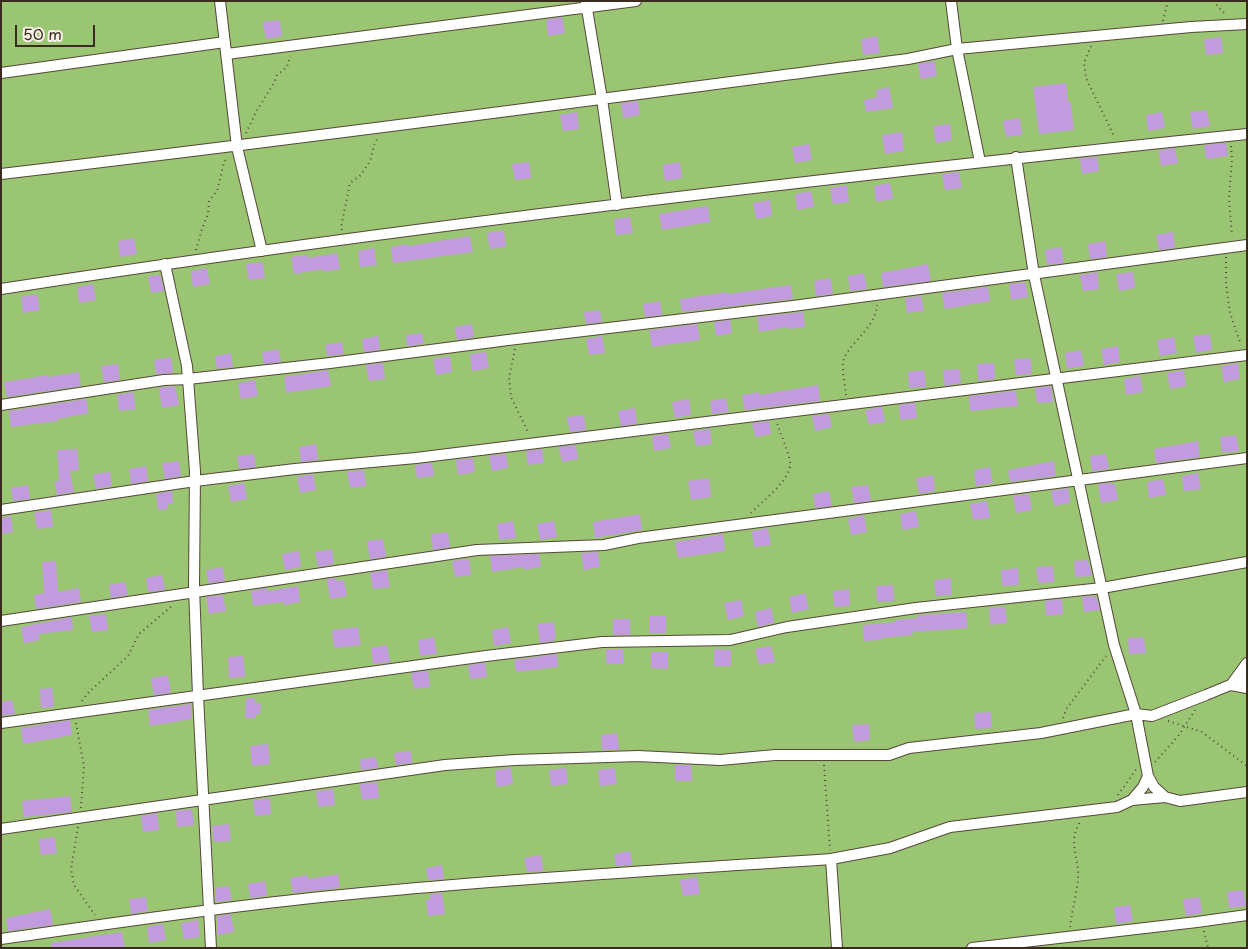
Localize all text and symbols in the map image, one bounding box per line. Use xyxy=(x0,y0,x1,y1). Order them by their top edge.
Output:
scale bar xyxy=(18,15,98,47)
text: 50 m xyxy=(23,22,62,45)

